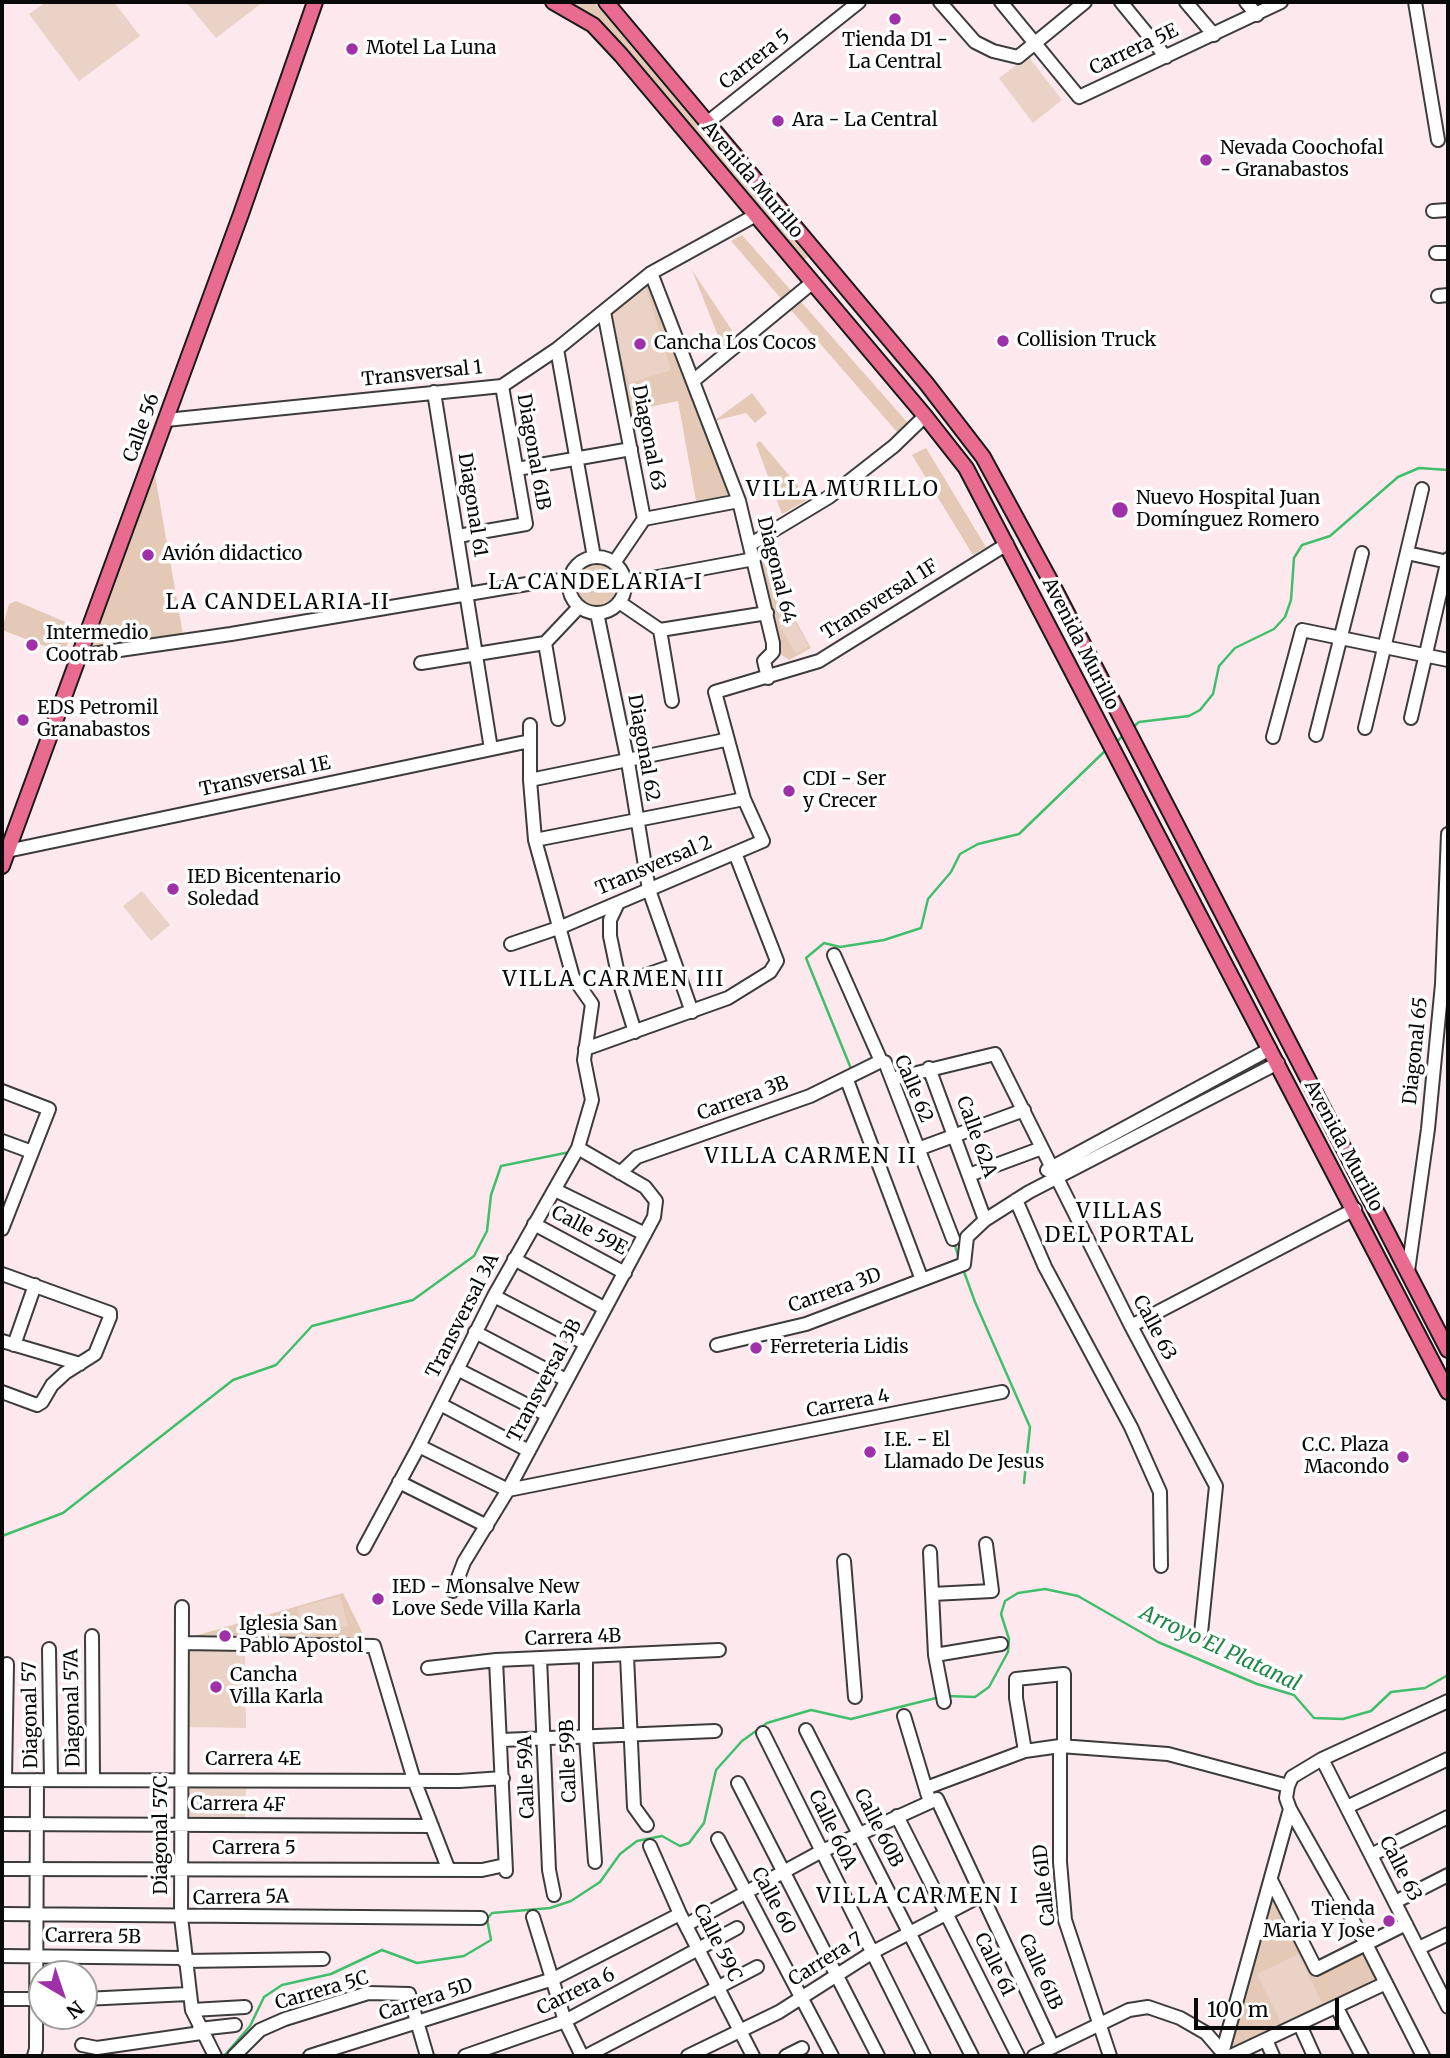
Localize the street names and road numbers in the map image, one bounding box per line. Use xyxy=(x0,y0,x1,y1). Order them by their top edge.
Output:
street label: Carrera 5E xyxy=(1086,20,1182,80)
street label: Carrera 5 xyxy=(715,25,795,95)
street label: Avenida Murillo xyxy=(697,117,807,243)
street label: Transversal 1 xyxy=(360,356,484,392)
street label: Diagonal 63 xyxy=(627,383,669,493)
street label: Calle 56 xyxy=(119,391,165,465)
street label: Diagonal 61B xyxy=(512,392,554,512)
street label: Diagonal 61 xyxy=(453,451,491,559)
street label: Diagonal 64 xyxy=(752,514,800,626)
street label: Transversal 1F xyxy=(818,555,942,645)
street label: Avenida Murillo xyxy=(1037,574,1123,714)
street label: Diagonal 62 xyxy=(622,693,664,803)
street label: Transversal 1E xyxy=(198,752,332,802)
street label: Transversal 2 xyxy=(592,831,716,901)
street label: Diagonal 65 xyxy=(1399,996,1433,1106)
street label: Calle 62 xyxy=(889,1052,937,1126)
street label: Carrera 3B xyxy=(694,1072,792,1126)
street label: Avenida Murillo xyxy=(1299,1076,1387,1216)
street label: Calle 62A xyxy=(951,1093,1001,1181)
street label: Calle 59E xyxy=(547,1202,631,1260)
street label: Transversal 3A xyxy=(422,1250,504,1382)
street label: Carrera 3D xyxy=(786,1264,884,1318)
street label: Calle 63 xyxy=(1127,1292,1181,1364)
street label: Transversal 3B xyxy=(503,1316,587,1446)
street label: Carrera 4 xyxy=(805,1385,891,1423)
street label: Carrera 4B xyxy=(524,1625,622,1651)
street label: Diagonal 57A xyxy=(61,1648,85,1768)
street label: Diagonal 57 xyxy=(19,1661,43,1769)
street label: Calle 59B xyxy=(556,1719,582,1803)
street label: Calle 59A xyxy=(514,1735,540,1819)
street label: Carrera 4E xyxy=(205,1749,301,1771)
street label: Diagonal 57C xyxy=(151,1775,173,1895)
street label: Calle 60B xyxy=(849,1785,907,1871)
street label: Calle 60A xyxy=(803,1787,861,1873)
street label: Carrera 4F xyxy=(190,1793,286,1817)
street label: Calle 63 xyxy=(1374,1833,1426,1905)
street label: Carrera 5 xyxy=(212,1838,296,1860)
street label: Calle 61D xyxy=(1029,1843,1061,1927)
street label: Calle 60 xyxy=(746,1864,800,1938)
street label: Carrera 5A xyxy=(193,1886,289,1910)
street label: Calle 59C xyxy=(688,1900,746,1986)
street label: Carrera 5B xyxy=(45,1925,141,1949)
street label: Carrera 7 xyxy=(785,1928,867,1992)
street label: Calle 61 xyxy=(969,1930,1019,2000)
street label: Calle 61B xyxy=(1013,1931,1067,2013)
street label: Carrera 6 xyxy=(533,1963,619,2021)
street label: Carrera 5C xyxy=(273,1967,371,2015)
street label: Carrera 5D xyxy=(376,1974,476,2026)

